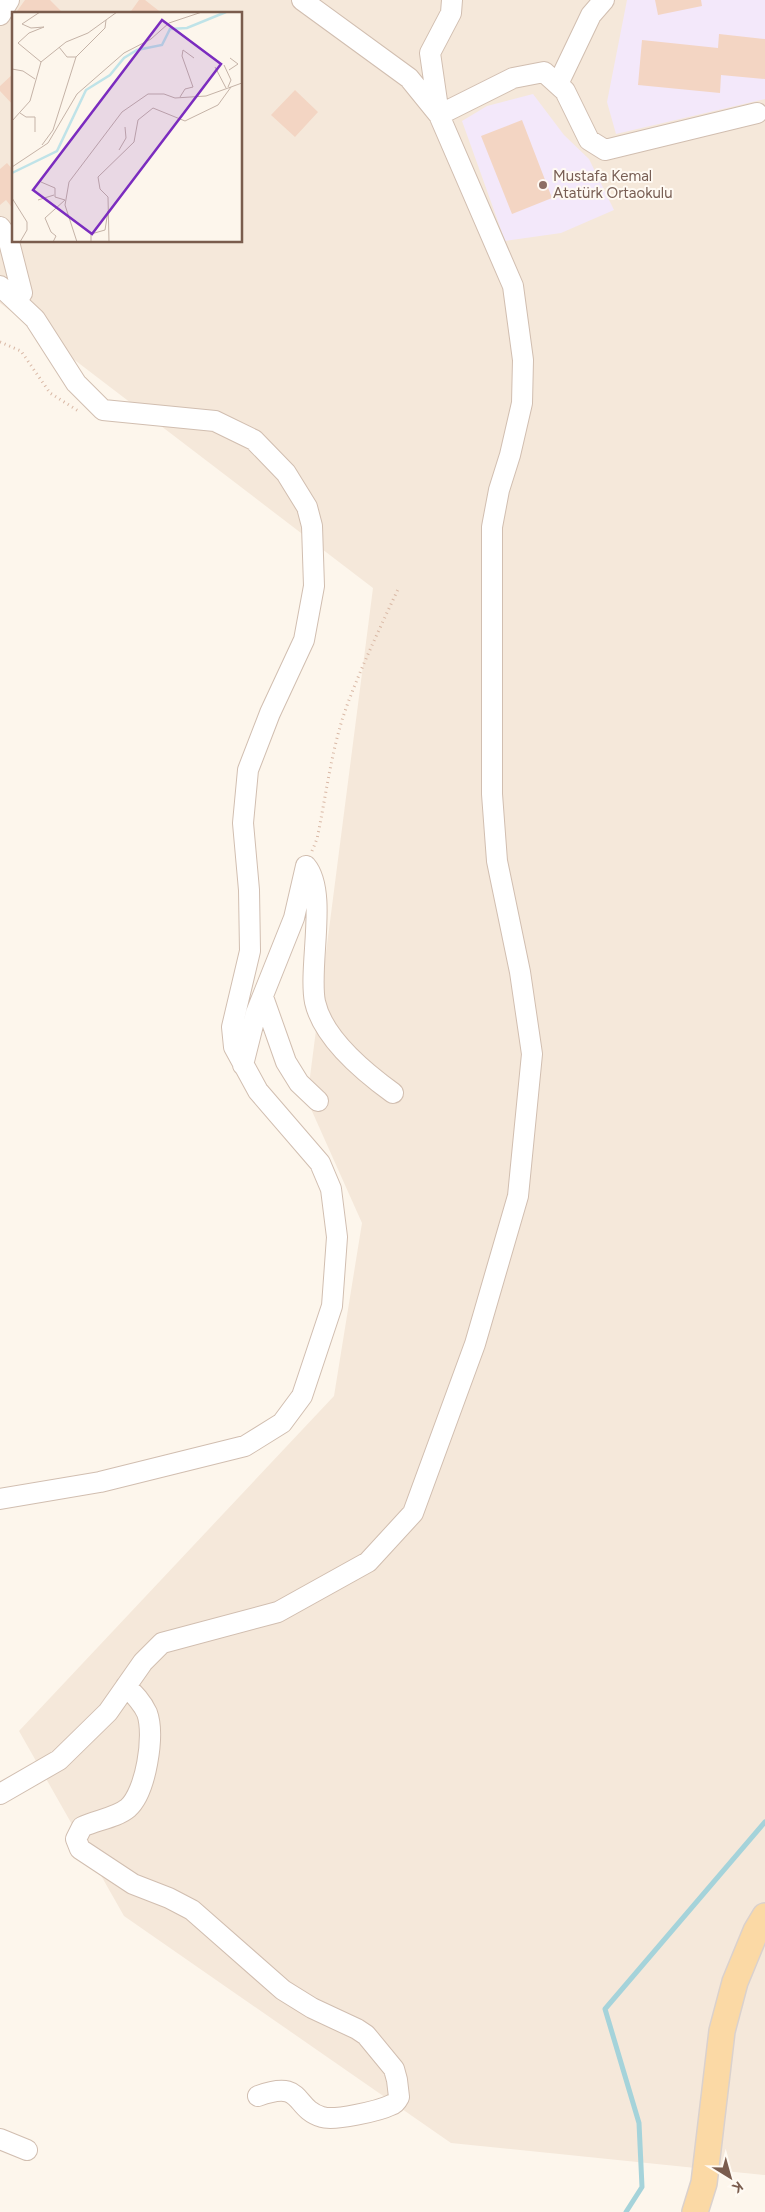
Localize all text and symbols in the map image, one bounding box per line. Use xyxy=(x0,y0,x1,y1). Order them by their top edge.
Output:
inset map xyxy=(12,12,242,242)
place label: Mustafa Kemal Atatürk Ortaokulu xyxy=(553,167,673,202)
marker: Mustafa Kemal Atatürk Ortaokulu xyxy=(537,179,549,191)
north arrow xyxy=(705,2152,755,2202)
text: K xyxy=(728,2177,746,2197)

